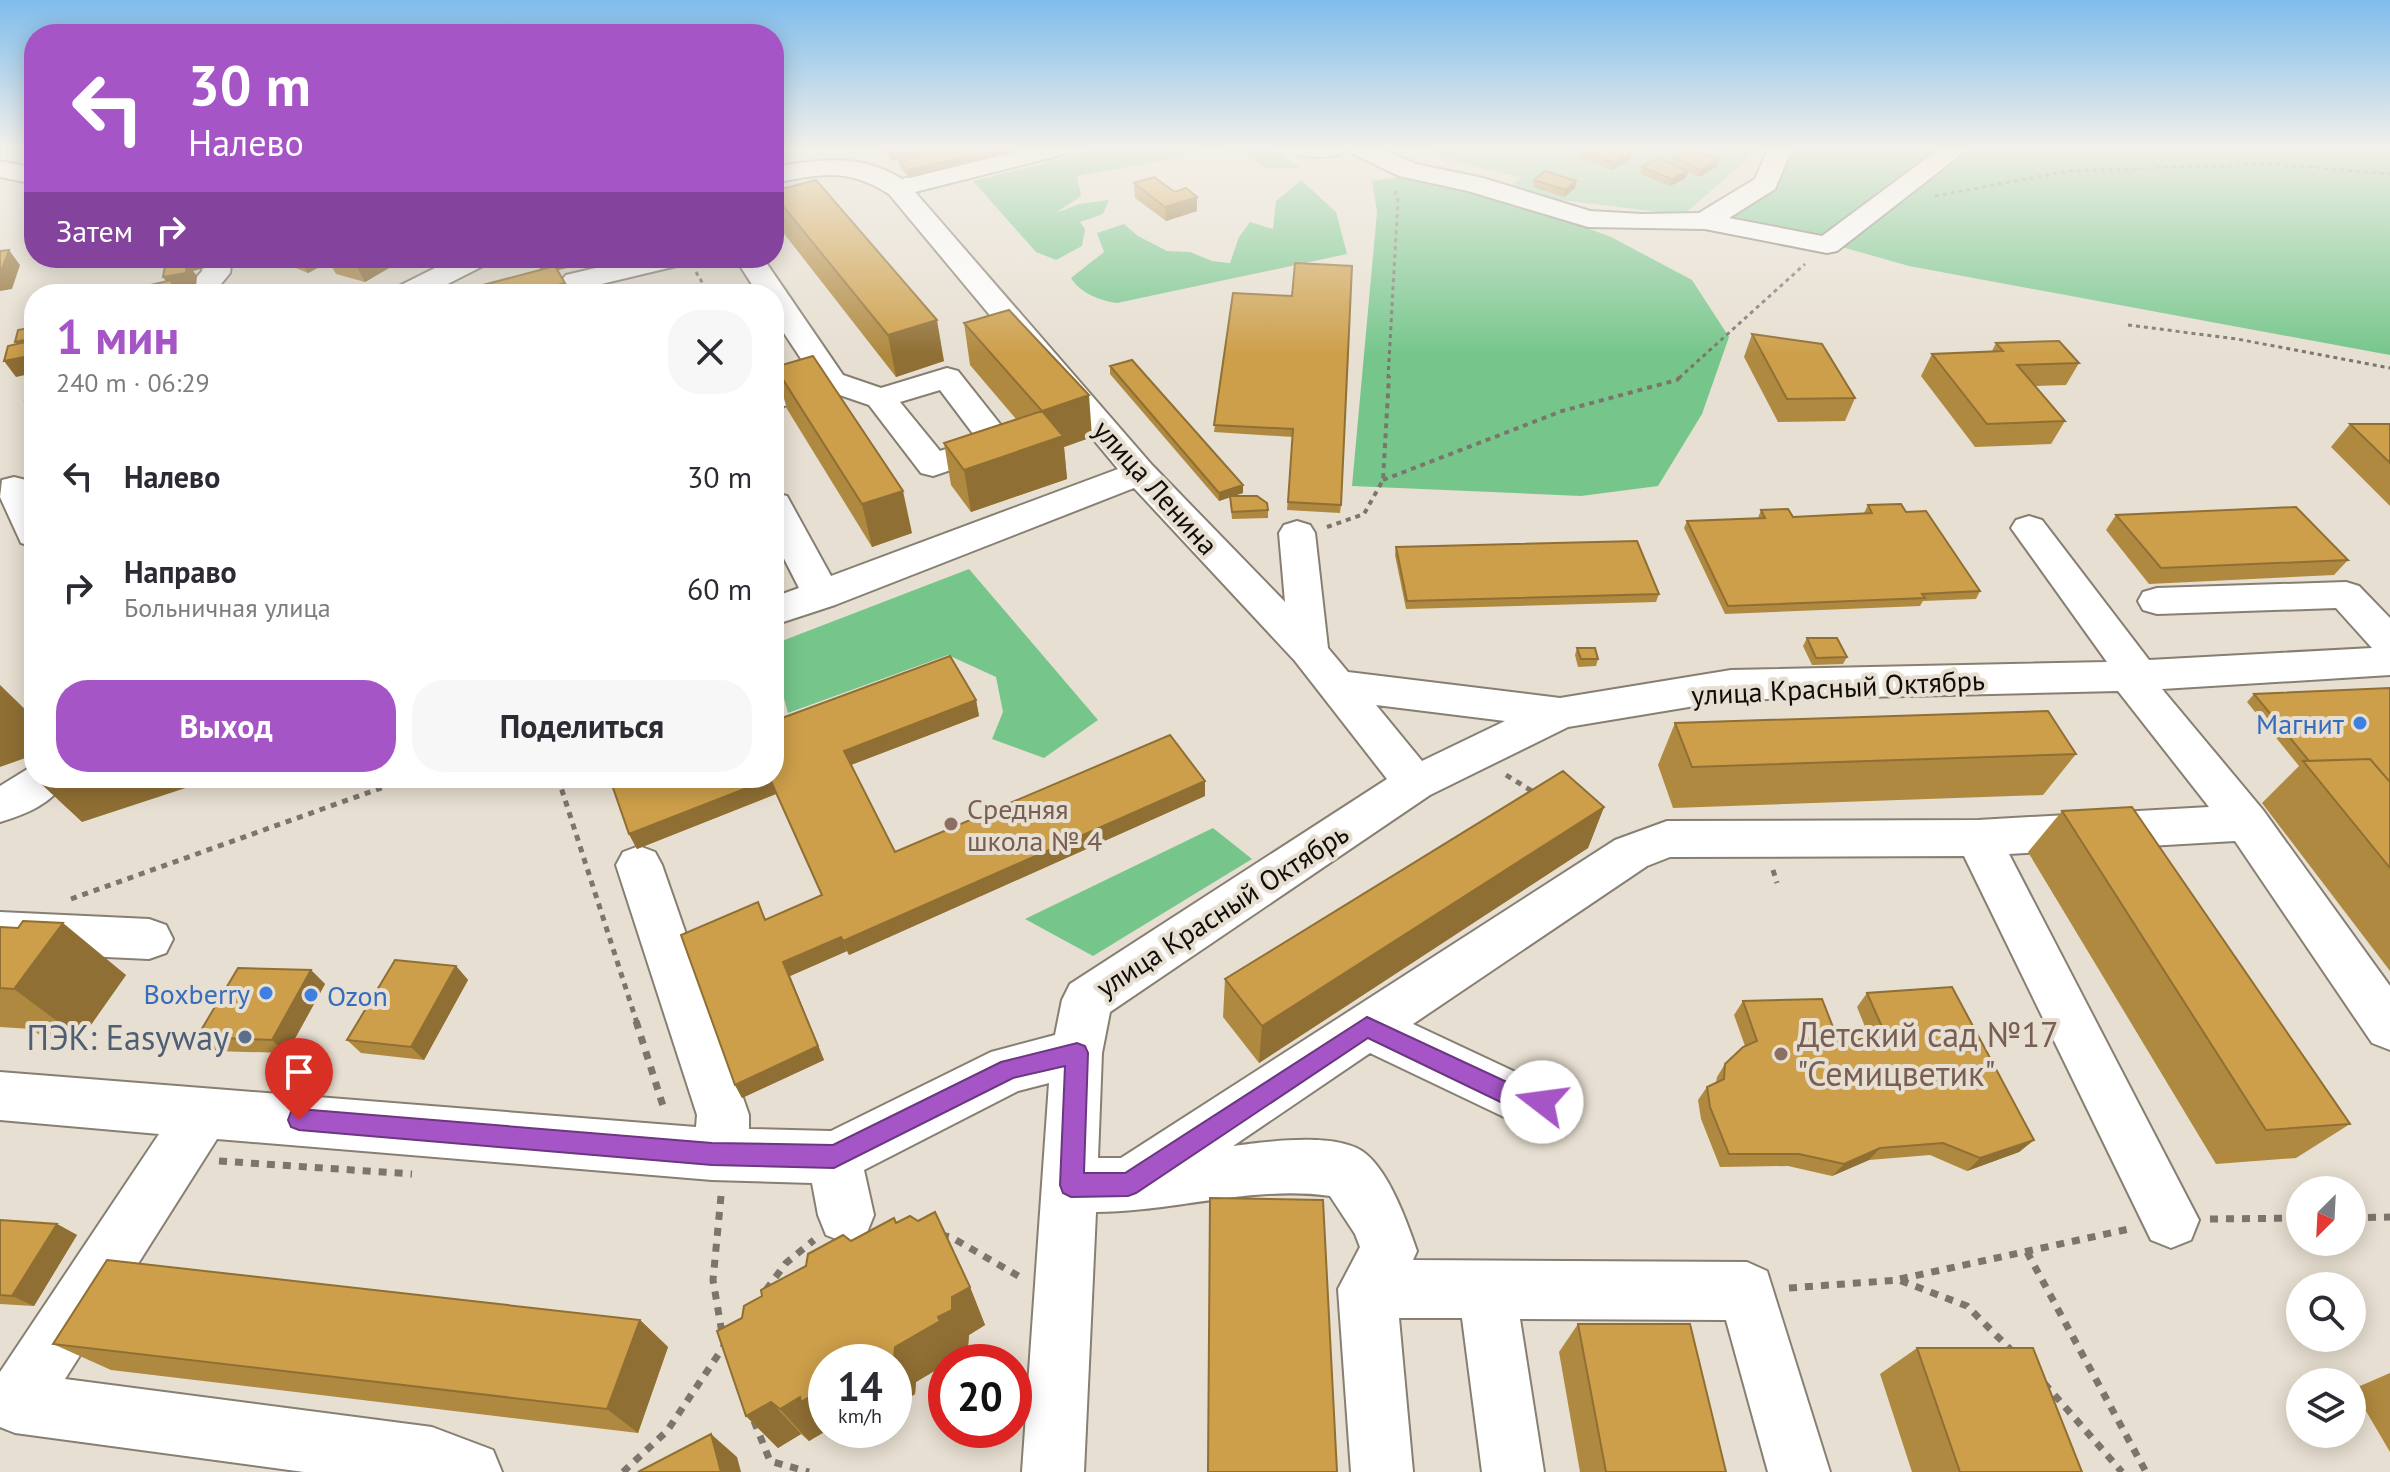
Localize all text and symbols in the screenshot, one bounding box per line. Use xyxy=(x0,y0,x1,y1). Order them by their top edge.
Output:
text: 30 m xyxy=(188,49,311,121)
icon: left xyxy=(56,56,160,160)
text: Налево xyxy=(188,119,304,166)
icon: right xyxy=(149,208,193,252)
text: Затем xyxy=(56,211,133,250)
text: 1 мин xyxy=(56,305,179,367)
button: close xyxy=(668,310,752,394)
text: 240 m · 06:29 xyxy=(56,366,210,399)
street label: улица Ленина xyxy=(1086,412,1226,562)
icon: left xyxy=(56,454,100,498)
text: Налево xyxy=(124,457,220,496)
text: 30 m xyxy=(687,457,752,496)
text: Направо xyxy=(124,552,237,591)
icon: right xyxy=(56,566,100,610)
text: 60 m xyxy=(687,569,752,608)
text: Больничная улица xyxy=(124,591,331,624)
street label: улица Красный Октябрь xyxy=(1690,661,1986,713)
button: Выход xyxy=(56,680,396,772)
button: Поделиться xyxy=(412,680,752,772)
place label: Магнит xyxy=(2256,705,2345,742)
marker: Магнит xyxy=(2351,714,2369,732)
place label: Средняя школа № 4 xyxy=(967,790,1102,859)
street label: улица Красный Октябрь xyxy=(1089,814,1355,1006)
marker: Средняя школа № 4 xyxy=(942,815,960,833)
place label: Boxberry xyxy=(143,975,250,1012)
place label: Ozon xyxy=(327,977,388,1014)
marker: Boxberry xyxy=(257,984,275,1002)
marker: Ozon xyxy=(302,986,320,1004)
place label: Детский сад №17 "Семицветик" xyxy=(1797,1012,2059,1095)
place label: ПЭК: Easyway xyxy=(27,1015,229,1059)
marker: ПЭК: Easyway xyxy=(236,1028,254,1046)
pin xyxy=(265,1038,333,1120)
marker: Детский сад №17 "Семицветик" xyxy=(1772,1045,1790,1063)
icon: arrive xyxy=(277,1050,321,1094)
position arrow xyxy=(1500,1060,1584,1144)
north arrow xyxy=(2286,1176,2366,1256)
map controls xyxy=(2286,1176,2366,1448)
button: search xyxy=(2286,1272,2366,1352)
speed limit sign: 20 xyxy=(928,1344,1032,1448)
text: 14 xyxy=(837,1360,883,1412)
button: layers xyxy=(2286,1368,2366,1448)
text: km/h xyxy=(838,1403,882,1429)

